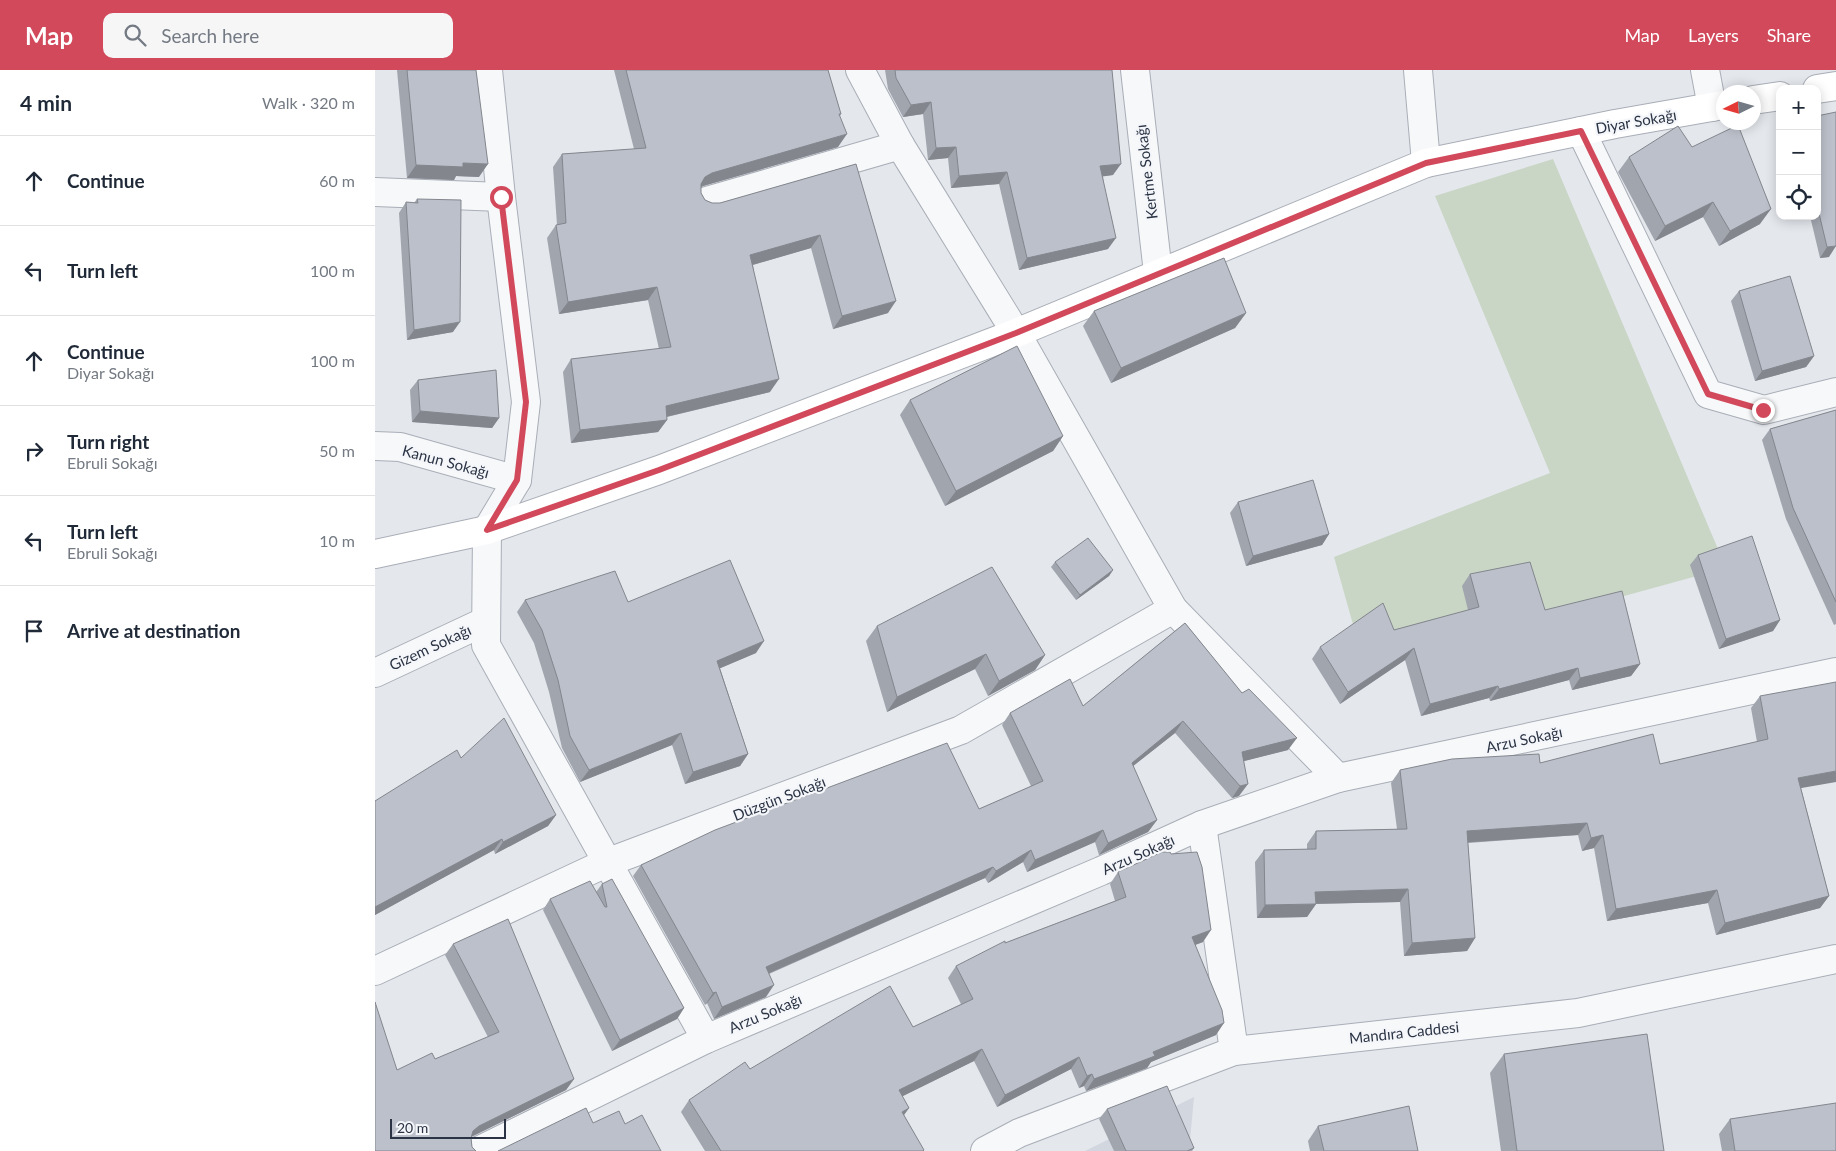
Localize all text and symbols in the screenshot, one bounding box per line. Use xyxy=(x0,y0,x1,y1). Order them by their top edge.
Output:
search box xyxy=(103,13,453,58)
text: Map xyxy=(25,21,73,50)
icon: search xyxy=(121,21,149,49)
text: Search here xyxy=(161,24,259,47)
text: Map xyxy=(1624,24,1660,46)
text: Layers xyxy=(1688,24,1739,46)
text: Share xyxy=(1767,24,1811,46)
north arrow xyxy=(1716,85,1761,130)
map controls xyxy=(1776,85,1821,220)
button: + xyxy=(1776,85,1821,130)
text: 4 min xyxy=(20,90,72,115)
text: Walk · 320 m xyxy=(262,93,355,112)
street label: Diyar Sokağı xyxy=(1594,105,1678,137)
street label: Kertme Sokağı xyxy=(1131,124,1161,220)
button: − xyxy=(1776,130,1821,175)
icon: ahead xyxy=(20,167,48,195)
text: Continue xyxy=(67,169,145,192)
text: 60 m xyxy=(319,171,355,190)
button: locate xyxy=(1776,175,1821,220)
route start xyxy=(490,186,513,209)
icon: left xyxy=(20,257,48,285)
text: Turn left xyxy=(67,259,138,282)
text: 100 m xyxy=(310,261,355,280)
text: Continue xyxy=(67,340,145,363)
icon: ahead xyxy=(20,347,48,375)
text: 100 m xyxy=(310,351,355,370)
text: Diyar Sokağı xyxy=(67,363,154,382)
route end xyxy=(1752,399,1775,422)
text: Turn right xyxy=(67,430,149,453)
icon: right xyxy=(20,437,48,465)
text: 50 m xyxy=(319,441,355,460)
street label: Kanun Sokağı xyxy=(401,441,491,481)
text: Ebruli Sokağı xyxy=(67,453,158,472)
text: Turn left xyxy=(67,520,138,543)
icon: left xyxy=(20,527,48,555)
text: 10 m xyxy=(319,531,355,550)
text: Ebruli Sokağı xyxy=(67,543,158,562)
icon: arrive xyxy=(20,617,48,645)
text: Arrive at destination xyxy=(67,619,240,642)
street label: Gizem Sokağı xyxy=(386,620,474,674)
street label: Arzu Sokağı xyxy=(1484,722,1564,756)
street label: Düzgün Sokağı xyxy=(730,772,828,824)
street label: Arzu Sokağı xyxy=(1099,830,1177,878)
street label: Arzu Sokağı xyxy=(726,990,804,1036)
street label: Mandıra Caddesi xyxy=(1348,1017,1460,1047)
scale bar xyxy=(390,1116,506,1139)
text: 20 m xyxy=(397,1119,428,1136)

